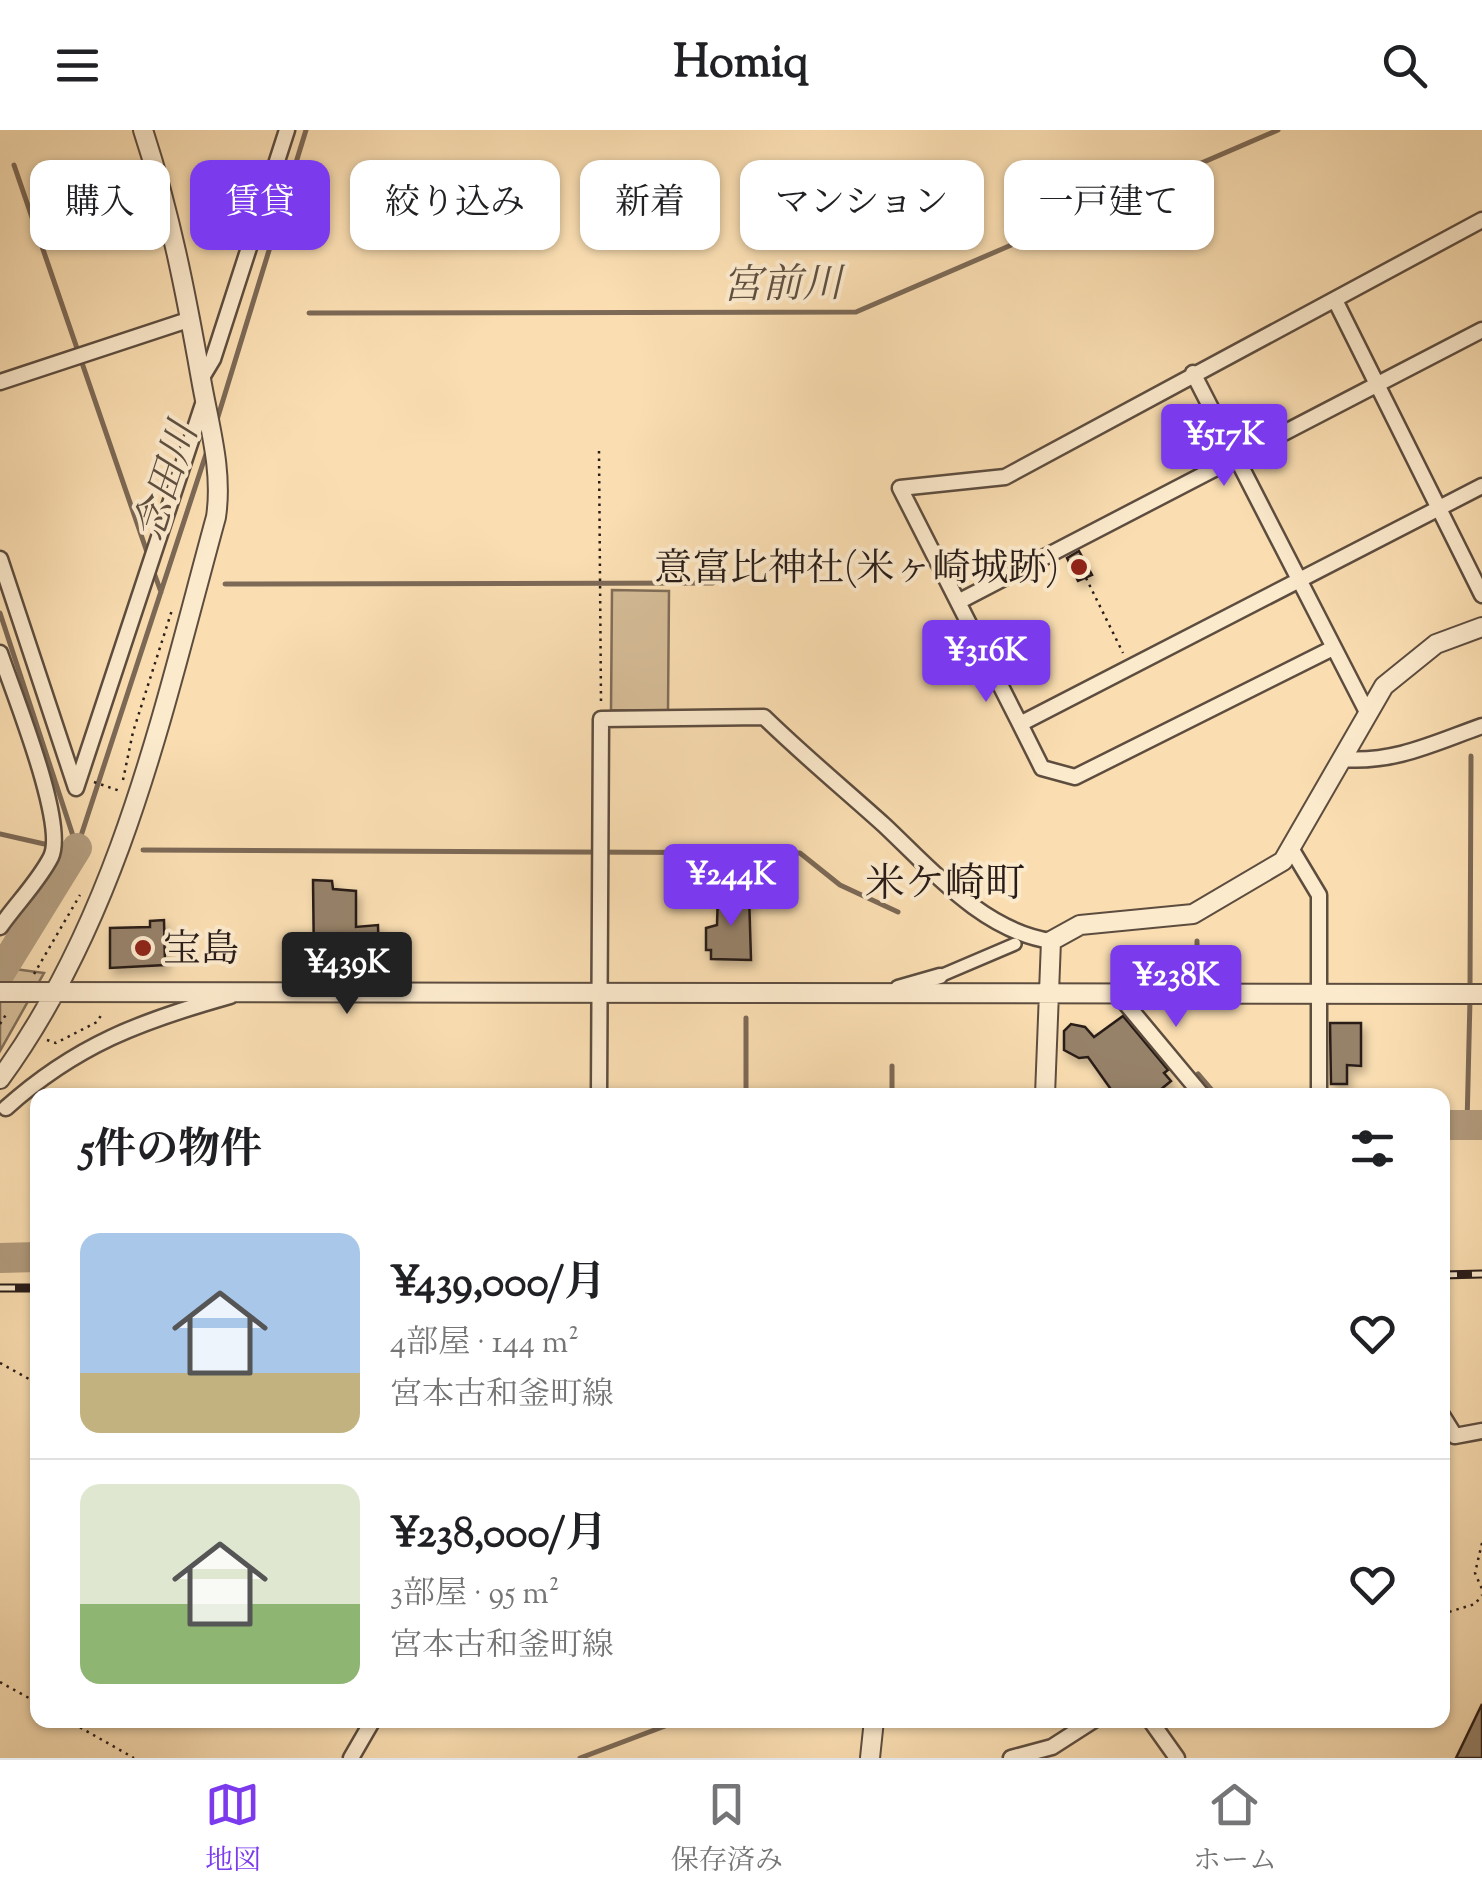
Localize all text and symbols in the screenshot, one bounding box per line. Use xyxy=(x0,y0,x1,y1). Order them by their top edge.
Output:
text: Homiq xyxy=(673,33,809,98)
icon: menu xyxy=(50,38,105,93)
icon: search xyxy=(1377,38,1432,93)
chip: 購入 xyxy=(30,160,170,250)
chip: 賃貸 xyxy=(190,160,330,250)
chip: 絞り込み xyxy=(350,160,560,250)
chip: 新着 xyxy=(580,160,720,250)
chip: マンション xyxy=(740,160,984,250)
chip: 一戸建て xyxy=(1004,160,1214,250)
water label: 宮前川 xyxy=(722,258,847,317)
pin: ¥517K xyxy=(1154,404,1294,489)
water label: 念田川 xyxy=(124,413,216,548)
text: ¥517K xyxy=(1183,413,1265,459)
place label: 意富比神社(米ヶ崎城跡) xyxy=(654,544,1059,598)
marker: 意富比神社(米ヶ崎城跡) xyxy=(1068,556,1090,578)
pin: ¥316K xyxy=(916,620,1056,705)
text: ¥316K xyxy=(944,629,1028,675)
pin: ¥244K xyxy=(661,844,801,929)
text: ¥244K xyxy=(686,853,776,899)
district label: 米ケ崎町 xyxy=(865,858,1025,915)
place label: 宝島 xyxy=(163,925,239,979)
pin: ¥439K xyxy=(277,932,417,1017)
marker: 宝島 xyxy=(132,937,154,959)
text: ¥439K xyxy=(304,941,390,987)
pin: ¥238K xyxy=(1106,945,1246,1030)
text: ¥238K xyxy=(1132,954,1220,1000)
icon: filters xyxy=(1345,1121,1400,1176)
text: 5件の物件 xyxy=(80,1122,262,1182)
text: ¥439,000/月 xyxy=(390,1255,606,1315)
icon: home xyxy=(160,1273,280,1393)
icon: heart xyxy=(1345,1306,1400,1361)
text: 4部屋 · 144 m² xyxy=(390,1321,579,1367)
text: 宮本古和釜町線 xyxy=(390,1373,614,1419)
text: ¥238,000/月 xyxy=(390,1506,607,1566)
icon: home xyxy=(160,1524,280,1644)
icon: heart xyxy=(1345,1557,1400,1612)
text: 3部屋 · 95 m² xyxy=(390,1572,560,1618)
text: 宮本古和釜町線 xyxy=(390,1624,614,1670)
tab: 地図 xyxy=(205,1777,261,1882)
tab: 保存済み xyxy=(671,1777,783,1882)
tab: ホーム xyxy=(1193,1777,1277,1882)

